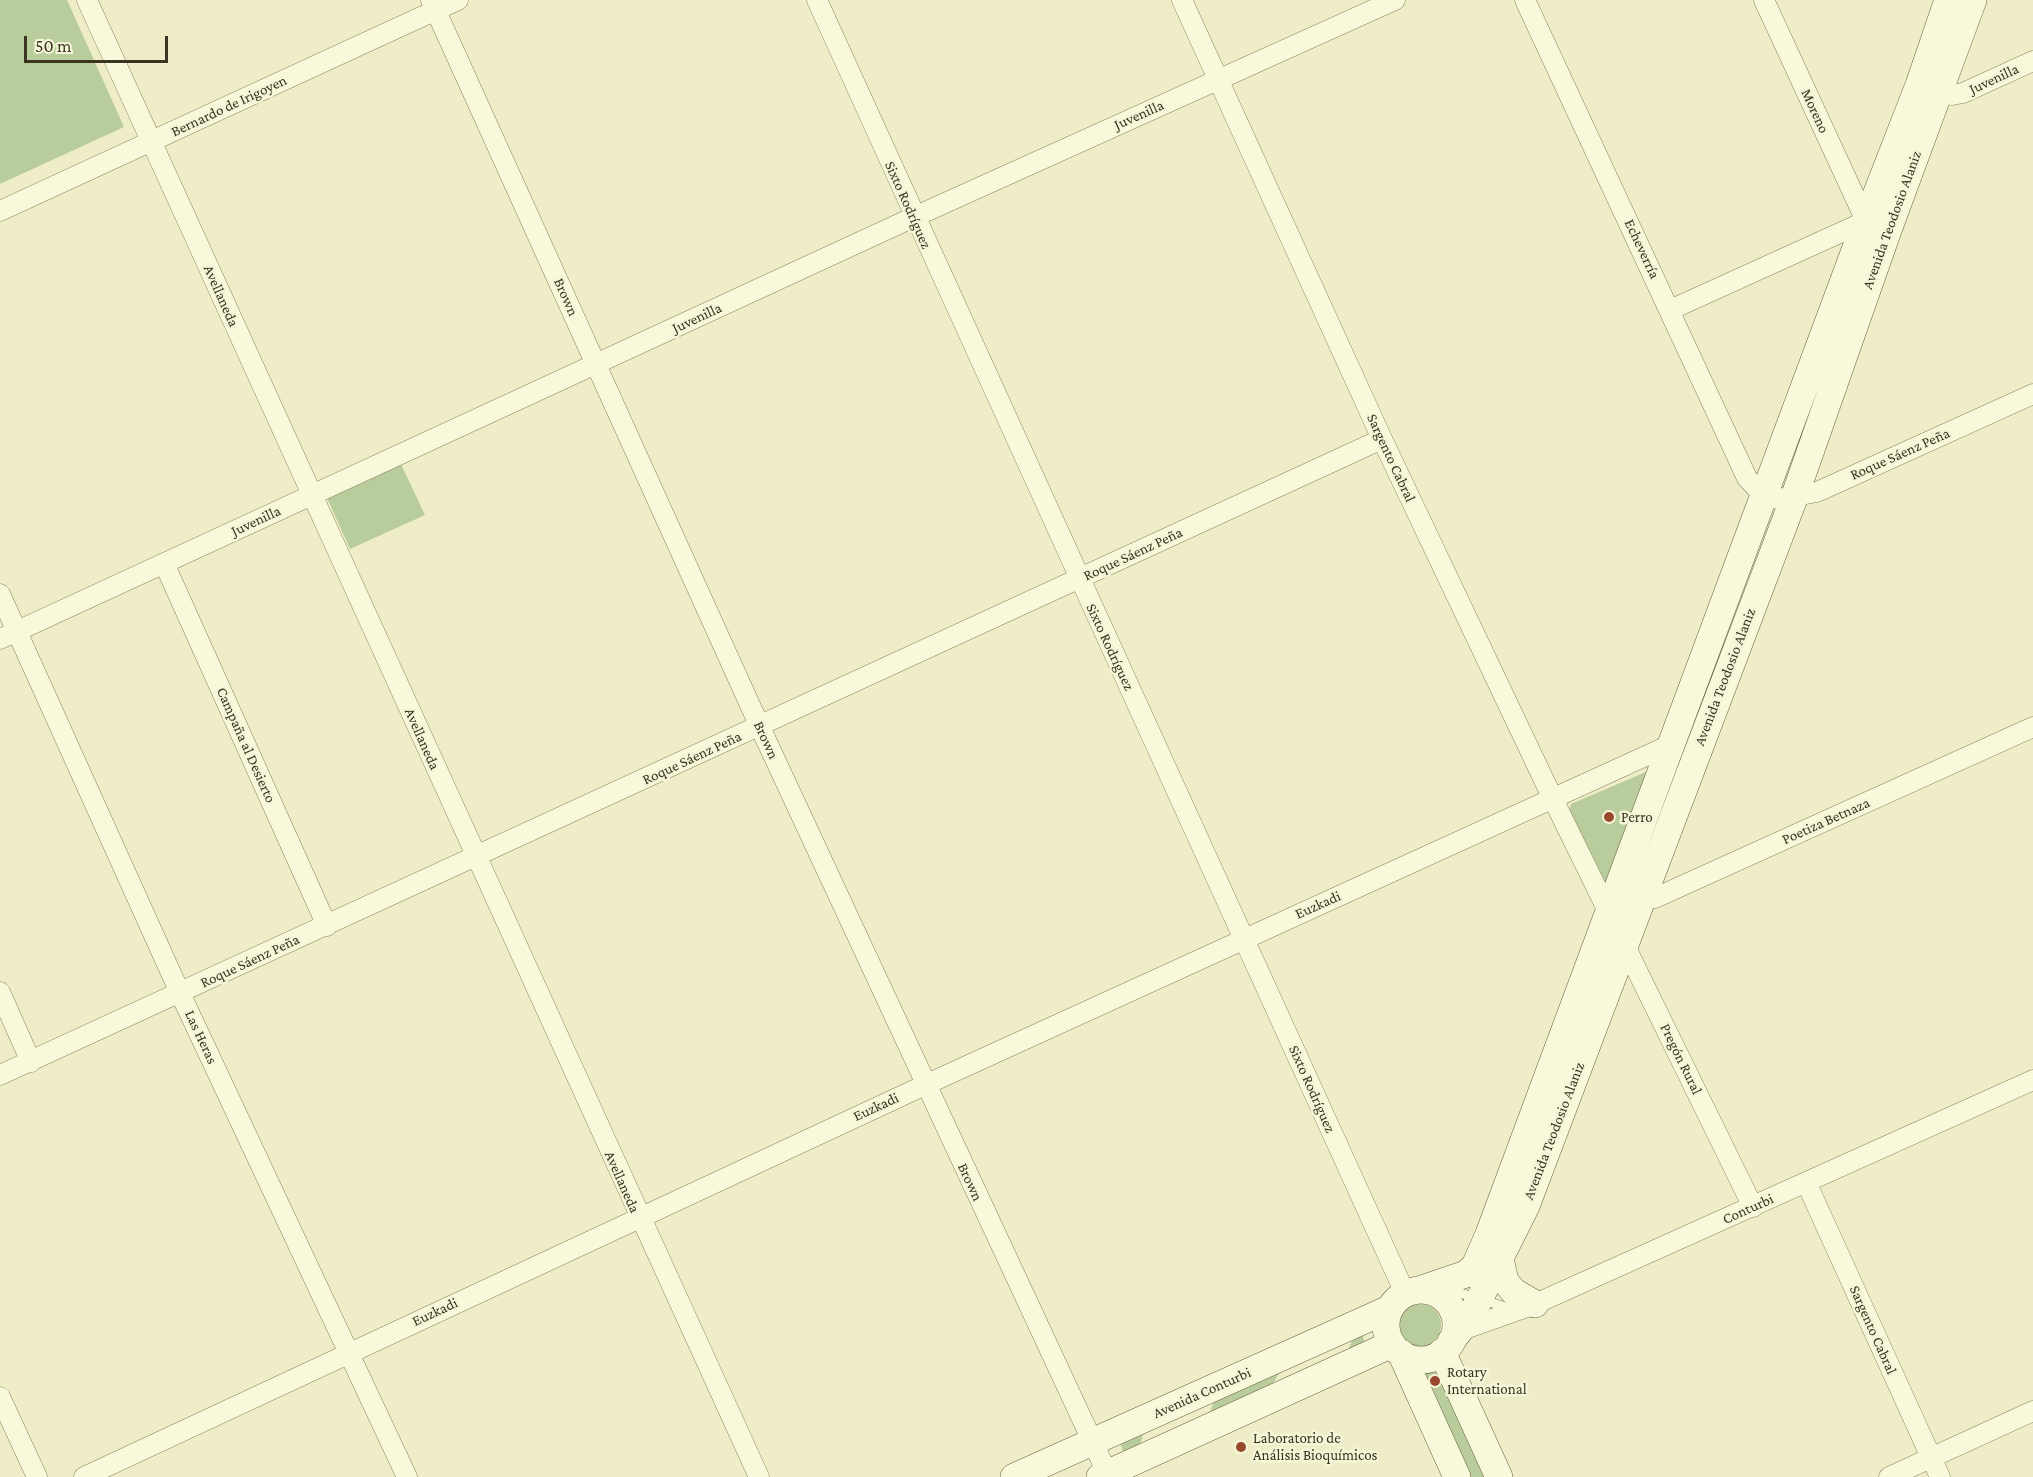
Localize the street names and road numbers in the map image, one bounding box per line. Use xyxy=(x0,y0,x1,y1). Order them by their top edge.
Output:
street label: Juvenilla xyxy=(1966,60,2022,98)
street label: Bernardo de Irigoyen xyxy=(168,71,290,141)
street label: Moreno xyxy=(1797,86,1833,136)
street label: Juvenilla xyxy=(1111,96,1167,134)
street label: Avenida Teodosio Alaniz xyxy=(1859,148,1925,292)
street label: Sixto Rodríguez xyxy=(881,158,935,252)
street label: Echeverría xyxy=(1620,216,1664,282)
street label: Avellaneda xyxy=(199,262,243,330)
street label: Brown xyxy=(550,275,582,319)
street label: Juvenilla xyxy=(669,299,725,337)
street label: Sargento Cabral xyxy=(1363,411,1419,505)
street label: Roque Sáenz Peña xyxy=(1847,424,1953,484)
street label: Juvenilla xyxy=(228,502,284,540)
street label: Roque Sáenz Peña xyxy=(1081,523,1185,585)
street label: Sixto Rodríguez xyxy=(1082,601,1138,693)
street label: Avenida Teodosio Alaniz xyxy=(1690,606,1760,748)
street label: Campaña al Desierto xyxy=(212,684,280,806)
street label: Avellaneda xyxy=(400,705,444,773)
street label: Brown xyxy=(749,718,783,762)
street label: Roque Sáenz Peña xyxy=(640,727,744,789)
street label: Poetiza Betnaza xyxy=(1779,794,1873,848)
street label: Euzkadi xyxy=(1292,887,1344,923)
street label: Roque Sáenz Peña xyxy=(198,930,302,992)
street label: Las Heras xyxy=(181,1007,221,1067)
street label: Pregón Rural xyxy=(1656,1021,1706,1097)
street label: Sixto Rodríguez xyxy=(1285,1042,1339,1136)
street label: Avenida Teodosio Alaniz xyxy=(1519,1060,1589,1202)
street label: Euzkadi xyxy=(850,1089,902,1125)
street label: Avellaneda xyxy=(600,1148,644,1216)
street label: Brown xyxy=(953,1160,987,1204)
street label: Conturbi xyxy=(1720,1190,1776,1228)
street label: Sargento Cabral xyxy=(1845,1283,1901,1377)
street label: Euzkadi xyxy=(409,1294,461,1330)
street label: Avenida Conturbi xyxy=(1150,1363,1254,1423)

